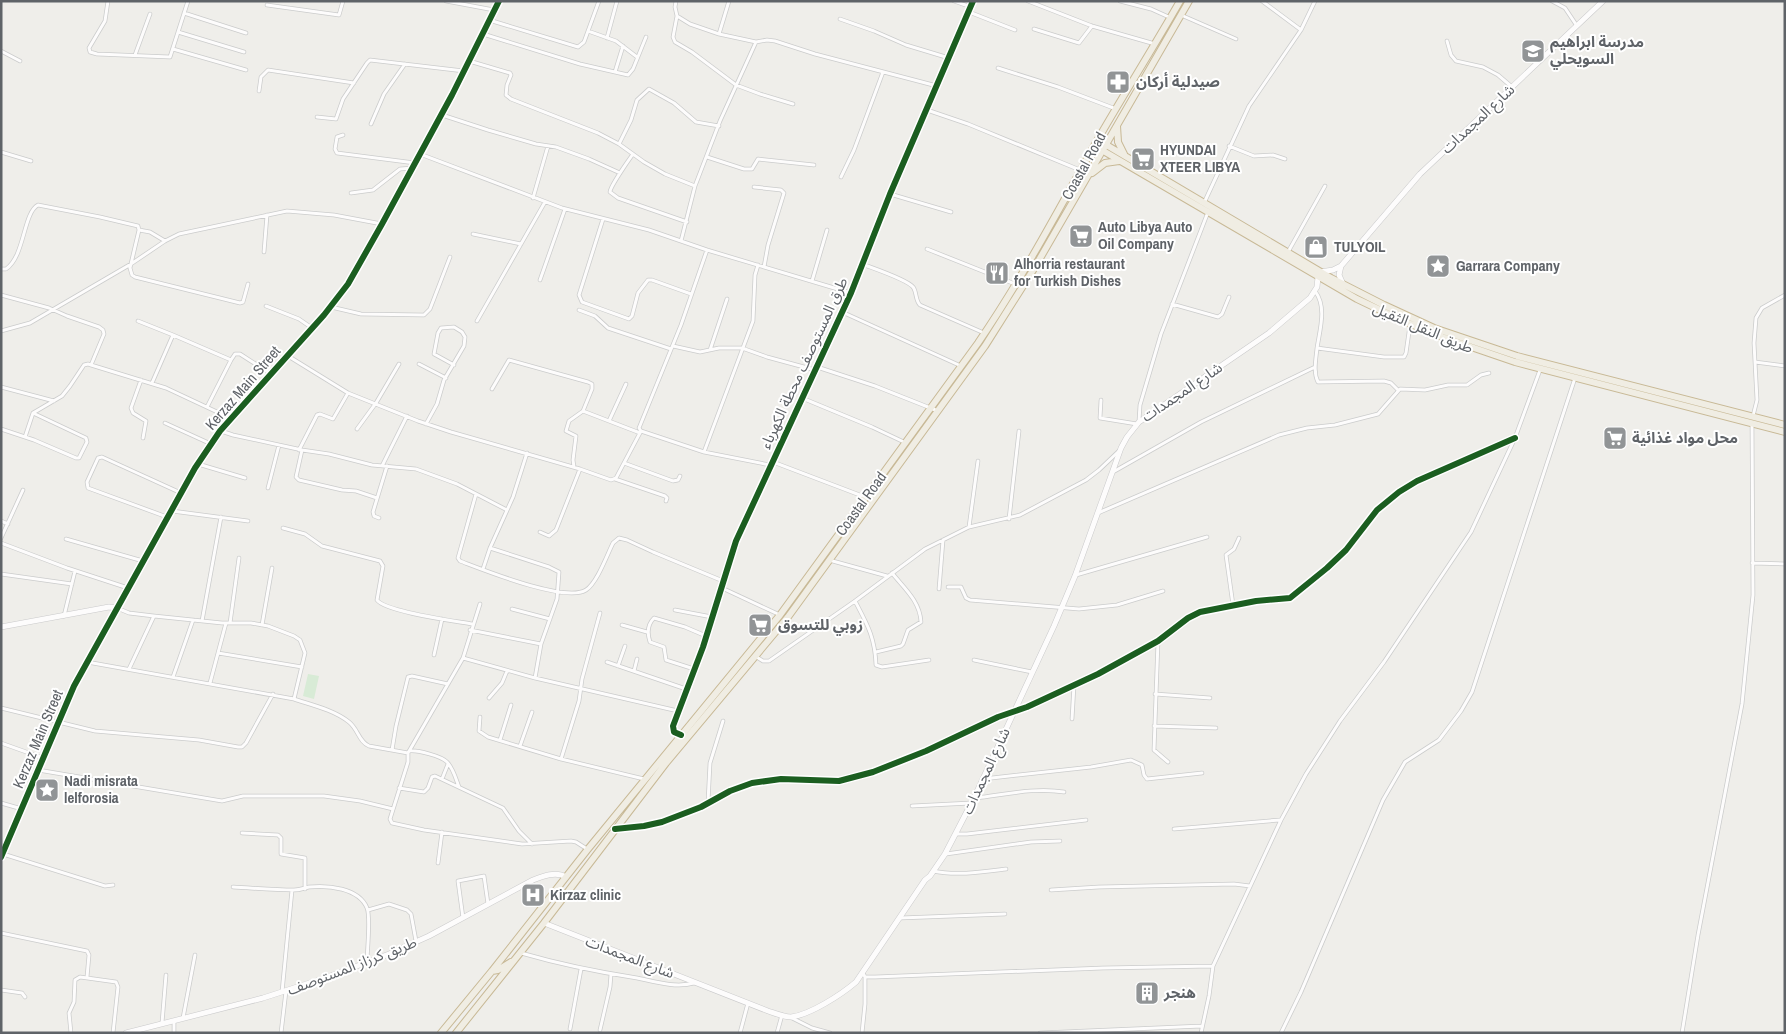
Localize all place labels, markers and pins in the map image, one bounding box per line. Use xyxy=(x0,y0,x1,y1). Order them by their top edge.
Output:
place label: مدرسة ابراهيم السويحلي xyxy=(1550,31,1644,70)
school or university icon: مدرسة ابراهيم السويحلي xyxy=(1520,38,1546,64)
pharmacy icon: صيدلية أركان xyxy=(1105,69,1131,95)
place label: صيدلية أركان xyxy=(1136,71,1220,92)
place label: HYUNDAI XTEER LIBYA xyxy=(1160,139,1240,177)
supermarket icon: HYUNDAI XTEER LIBYA xyxy=(1130,146,1156,172)
place label: Auto Libya Auto Oil Company xyxy=(1098,216,1193,254)
supermarket icon: Auto Libya Auto Oil Company xyxy=(1068,223,1094,249)
shop icon: TULYOIL xyxy=(1303,234,1329,260)
place label: TULYOIL xyxy=(1334,236,1386,257)
place label: Alhorria restaurant for Turkish Dishes xyxy=(1014,253,1125,291)
place icon: Garrara Company xyxy=(1425,253,1451,279)
place label: Garrara Company xyxy=(1456,255,1560,276)
restaurant icon: Alhorria restaurant for Turkish Dishes xyxy=(984,260,1010,286)
supermarket icon: محل مواد غذائية xyxy=(1602,425,1628,451)
place label: محل مواد غذائية xyxy=(1632,427,1738,448)
supermarket icon: زوبي للتسوق xyxy=(747,612,773,638)
place label: زوبي للتسوق xyxy=(778,614,863,636)
place label: Nadi misrata lelforosia xyxy=(64,770,138,808)
place icon: Nadi misrata lelforosia xyxy=(34,777,60,803)
hospital icon: Kirzaz clinic xyxy=(520,882,546,908)
place label: Kirzaz clinic xyxy=(550,884,621,905)
building icon: هنجر xyxy=(1134,980,1160,1006)
place label: هنجر xyxy=(1163,982,1196,1003)

